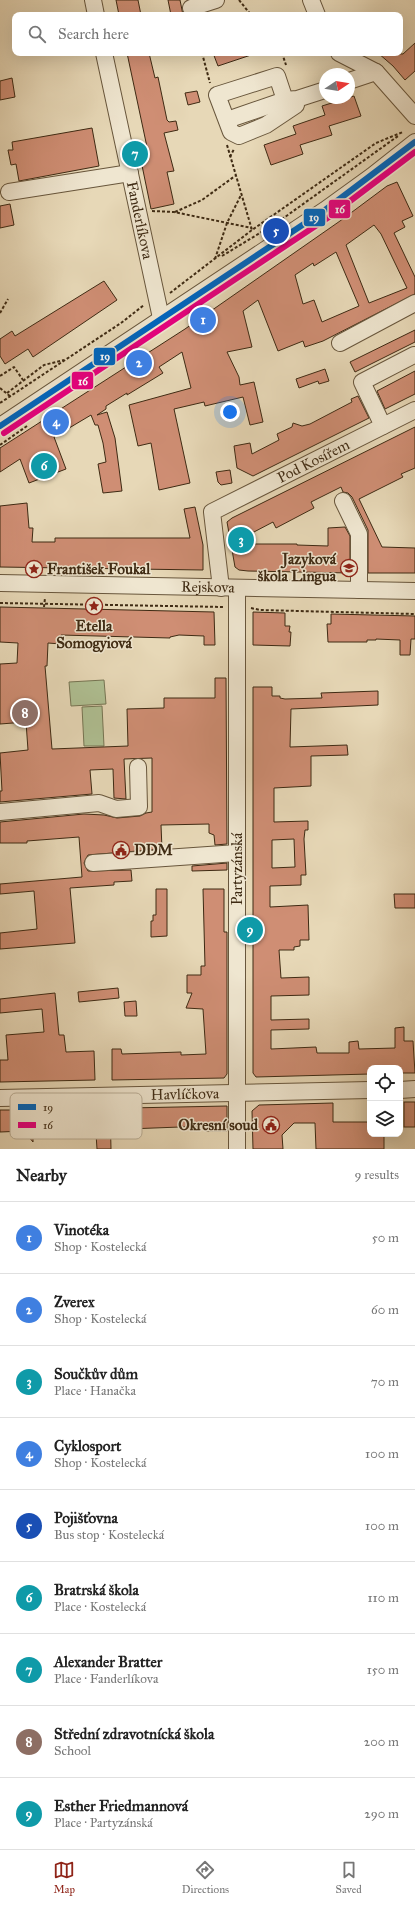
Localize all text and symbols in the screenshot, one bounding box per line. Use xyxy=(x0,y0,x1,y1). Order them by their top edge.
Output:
search box xyxy=(12,12,403,56)
icon: search xyxy=(26,23,48,45)
text: Search here xyxy=(58,25,129,43)
north arrow xyxy=(319,68,355,104)
pin: 7 xyxy=(122,139,148,169)
street label: Fanderlíkova xyxy=(123,180,157,261)
line badge: 16 xyxy=(328,199,351,219)
text: 16 xyxy=(335,203,346,216)
line badge: 19 xyxy=(303,208,326,227)
text: 19 xyxy=(309,211,319,225)
pin: 5 xyxy=(263,216,289,246)
pin: 1 xyxy=(190,305,216,335)
line badge: 19 xyxy=(93,347,116,366)
pin: 2 xyxy=(126,348,152,378)
text: 19 xyxy=(100,350,110,364)
line badge: 16 xyxy=(71,371,94,390)
text: 16 xyxy=(78,375,89,388)
your location xyxy=(220,402,240,422)
pin: 4 xyxy=(43,407,69,437)
street label: Pod Kosířem xyxy=(274,435,353,487)
pin: 6 xyxy=(31,451,57,481)
pin: 3 xyxy=(228,525,254,555)
place label: Jazyková škola Lingua xyxy=(258,550,337,586)
school or university icon: Jazyková škola Lingua xyxy=(339,558,359,578)
place icon: František Foukal xyxy=(24,559,44,579)
place label: František Foukal xyxy=(47,560,151,578)
street label: Rejskova xyxy=(181,577,236,597)
place icon: Etella Somogyiová xyxy=(84,596,104,616)
place label: Etella Somogyiová xyxy=(56,617,132,653)
pin: 8 xyxy=(12,698,38,728)
street label: Partyzánská xyxy=(228,832,246,905)
public building icon: DDM xyxy=(111,840,131,860)
place label: DDM xyxy=(134,841,173,859)
pin: 9 xyxy=(237,915,263,945)
map controls xyxy=(367,1065,403,1137)
button: locate xyxy=(367,1065,403,1101)
street label: Havlíčkova xyxy=(150,1084,220,1104)
legend xyxy=(10,1093,142,1139)
text: 19 xyxy=(43,1101,53,1114)
button: layers xyxy=(367,1101,403,1137)
public building icon: Okresní soud xyxy=(261,1115,281,1135)
place label: Okresní soud xyxy=(178,1116,258,1134)
text: 16 xyxy=(43,1119,53,1132)
text: Nearby xyxy=(16,1165,67,1186)
text: 9 results xyxy=(355,1167,399,1183)
text: Vinotéka xyxy=(54,1221,109,1239)
text: 1 xyxy=(26,1230,32,1246)
text: 50 m xyxy=(372,1230,399,1246)
text: Shop · Kostelecká xyxy=(54,1239,147,1255)
text: Zverex xyxy=(54,1293,95,1311)
text: 2 xyxy=(26,1302,32,1318)
text: 60 m xyxy=(371,1302,399,1318)
text: Shop · Kostelecká xyxy=(54,1311,147,1327)
text: Součkův dům xyxy=(54,1365,138,1383)
text: 3 xyxy=(26,1374,32,1390)
text: 70 m xyxy=(371,1374,399,1390)
text: Place · Hanačka xyxy=(54,1383,136,1399)
text: Cyklosport xyxy=(54,1437,121,1455)
text: 4 xyxy=(25,1446,33,1462)
text: 100 m xyxy=(365,1446,399,1462)
text: Shop · Kostelecká xyxy=(54,1455,147,1471)
text: Pojišťovna xyxy=(54,1509,118,1527)
text: 5 xyxy=(26,1518,32,1534)
text: 100 m xyxy=(365,1518,399,1534)
text: Bus stop · Kostelecká xyxy=(54,1527,164,1543)
text: Bratrská škola xyxy=(54,1581,139,1599)
text: 6 xyxy=(26,1590,32,1606)
text: 110 m xyxy=(367,1590,399,1606)
text: Place · Kostelecká xyxy=(54,1599,146,1615)
text: Alexander Bratter xyxy=(54,1653,162,1671)
text: 7 xyxy=(26,1662,32,1678)
text: 150 m xyxy=(367,1662,399,1678)
text: Place · Fanderlíkova xyxy=(54,1671,158,1687)
text: Střední zdravotnícká škola xyxy=(54,1725,214,1743)
text: 8 xyxy=(26,1734,32,1750)
text: 200 m xyxy=(364,1734,399,1750)
text: School xyxy=(54,1743,91,1759)
text: Esther Friedmannová xyxy=(54,1797,188,1815)
text: 9 xyxy=(26,1806,32,1822)
text: 290 m xyxy=(364,1806,399,1822)
text: Place · Partyzánská xyxy=(54,1815,153,1831)
tab: Map xyxy=(53,1859,75,1896)
tab: Directions xyxy=(182,1859,229,1896)
tab: Saved xyxy=(336,1859,362,1896)

